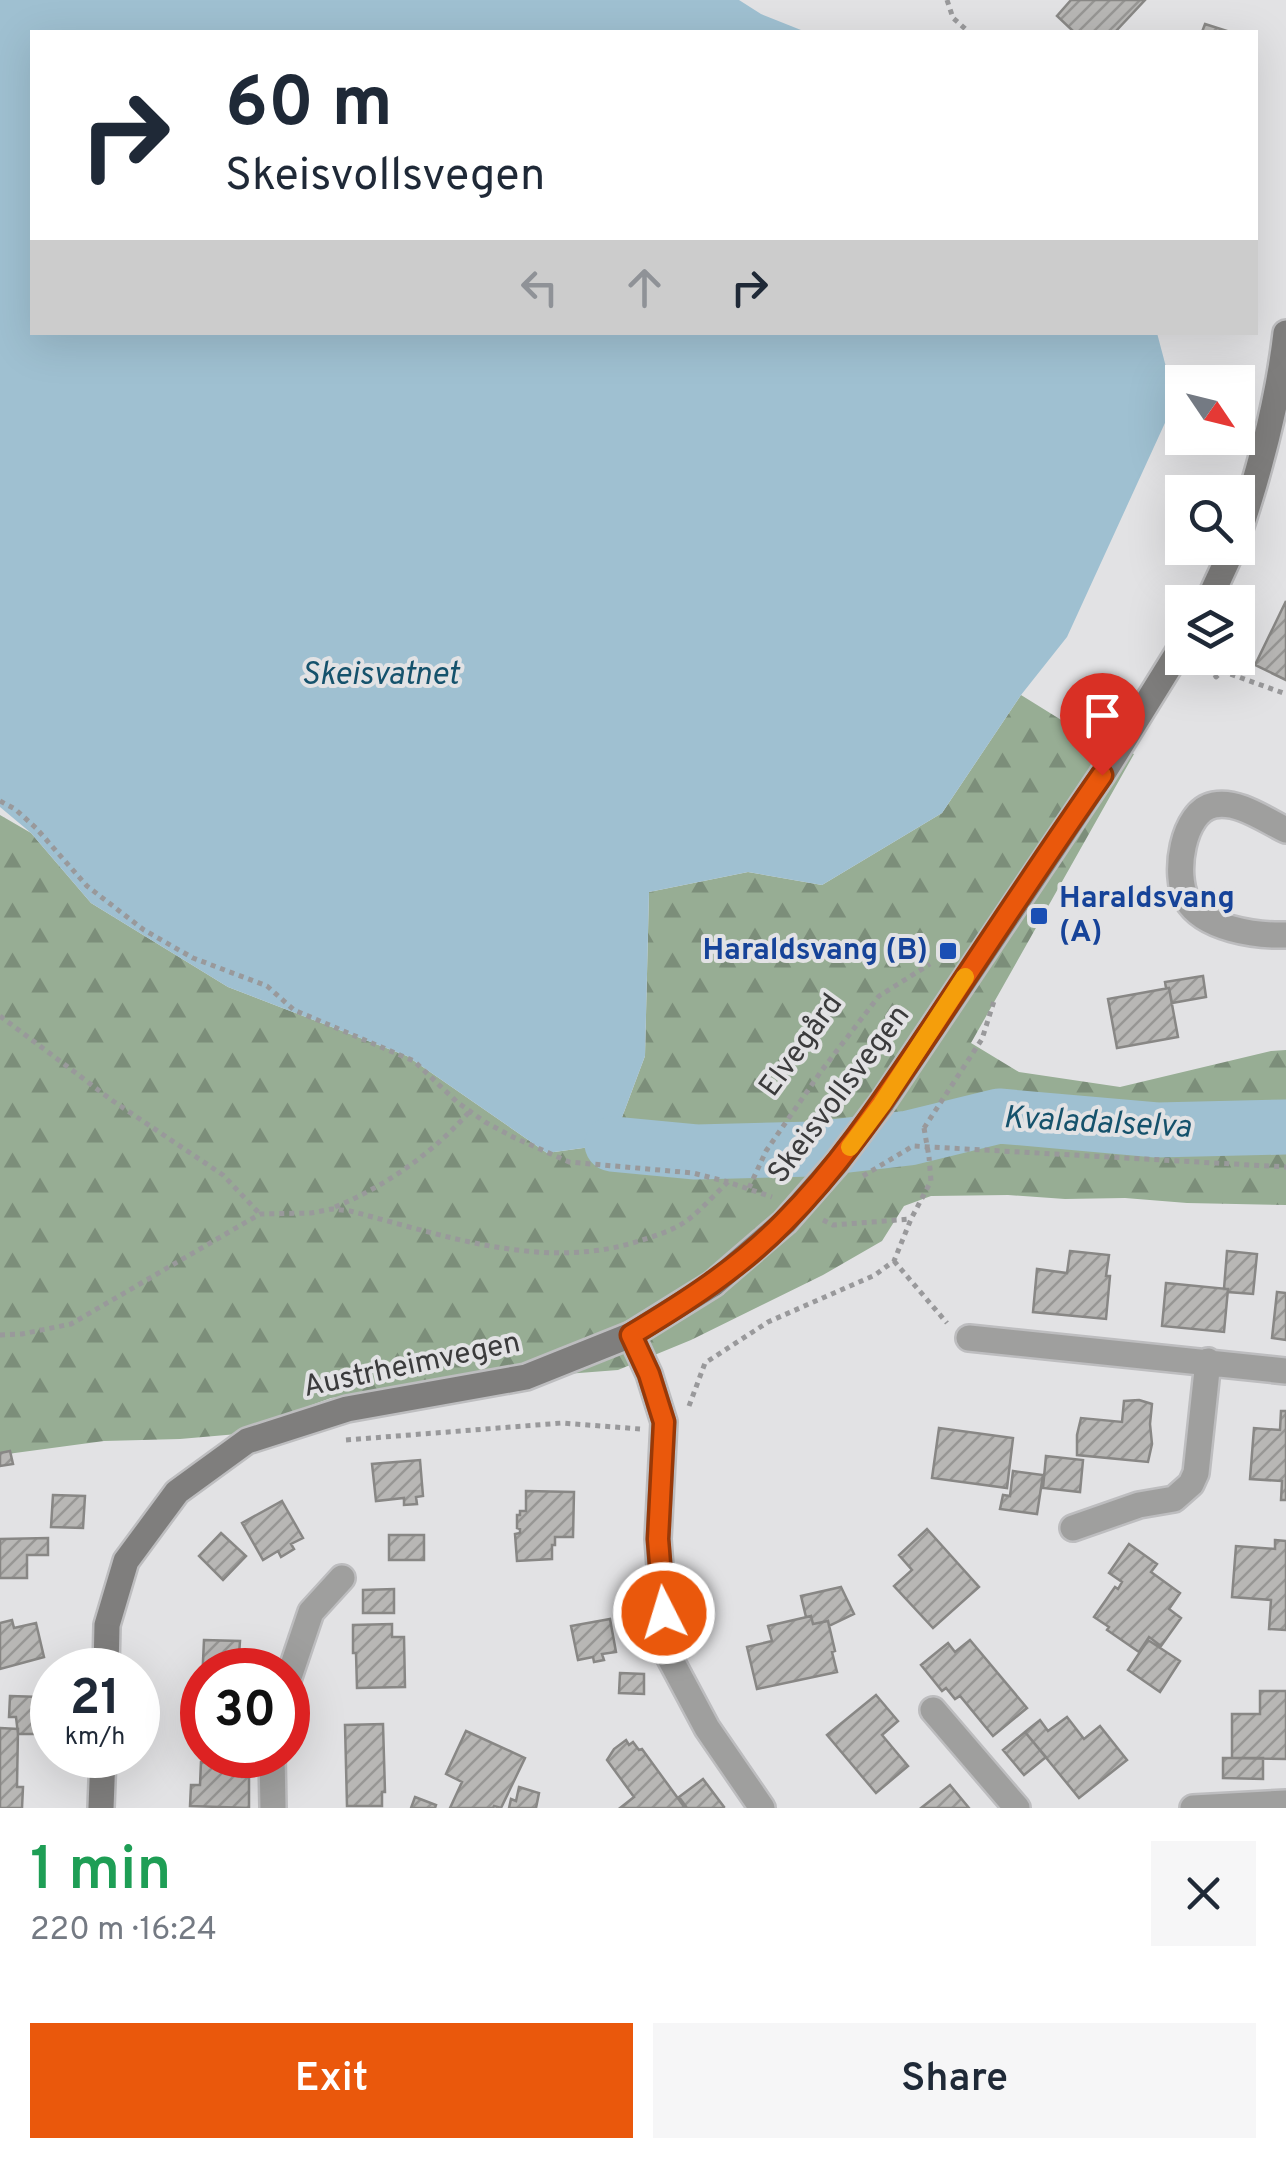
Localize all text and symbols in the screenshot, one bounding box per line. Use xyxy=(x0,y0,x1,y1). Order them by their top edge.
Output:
text: 60 m xyxy=(225,62,393,151)
icon: right xyxy=(60,70,190,200)
text: Skeisvollsvegen xyxy=(225,149,545,206)
icon: left xyxy=(512,260,567,315)
icon: ahead xyxy=(617,260,672,315)
icon: right xyxy=(722,260,777,315)
north arrow xyxy=(1165,365,1255,455)
map controls xyxy=(1165,365,1255,675)
button: search xyxy=(1165,475,1255,565)
button: layers xyxy=(1165,585,1255,675)
water label: Skeisvatnet xyxy=(301,656,461,696)
pin xyxy=(1060,673,1145,776)
icon: arrive xyxy=(1075,688,1130,743)
place label: Haraldsvang (A) xyxy=(1059,881,1235,952)
marker: Haraldsvang (A) xyxy=(1028,905,1050,927)
place label: Haraldsvang (B) xyxy=(702,933,928,970)
marker: Haraldsvang (B) xyxy=(937,940,959,962)
street label: Elvegård xyxy=(752,987,852,1105)
street label: Skeisvollsvegen xyxy=(761,999,919,1191)
water label: Kvaladalselva xyxy=(1002,1099,1192,1149)
street label: Austrheimvegen xyxy=(300,1325,524,1407)
position arrow xyxy=(612,1561,716,1665)
speed limit sign: 30 xyxy=(180,1648,310,1778)
text: 21 xyxy=(70,1669,120,1732)
text: km/h xyxy=(65,1722,125,1754)
text: 1 min xyxy=(30,1835,171,1911)
button: close xyxy=(1151,1841,1256,1946)
text: 220 m · 16:24 xyxy=(30,1911,217,1951)
button: Exit xyxy=(30,2023,633,2138)
button: Share xyxy=(653,2023,1256,2138)

